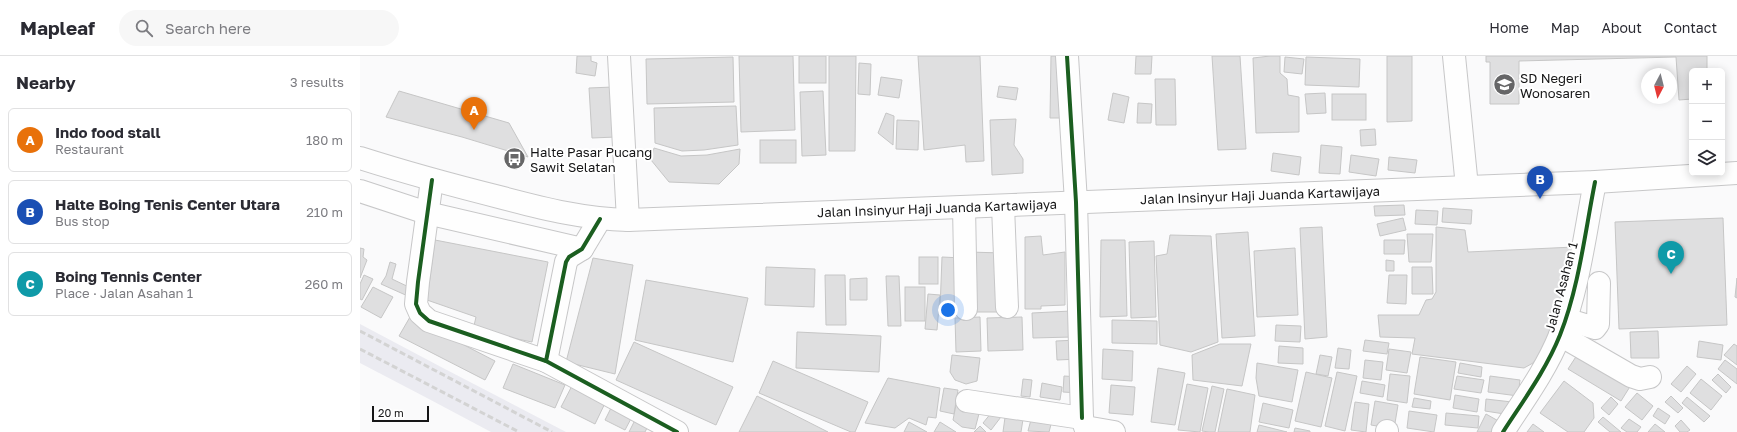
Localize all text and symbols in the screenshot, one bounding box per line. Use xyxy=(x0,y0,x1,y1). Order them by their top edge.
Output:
search box xyxy=(119,10,399,46)
text: Mapleaf xyxy=(20,16,95,39)
icon: search xyxy=(133,17,155,39)
text: Search here xyxy=(165,19,251,37)
text: Home xyxy=(1489,19,1529,36)
text: Map xyxy=(1551,19,1579,36)
text: About xyxy=(1601,19,1642,36)
text: Contact xyxy=(1664,19,1717,36)
north arrow xyxy=(1641,68,1677,104)
map controls xyxy=(1689,68,1725,176)
button: + xyxy=(1689,68,1725,104)
place label: SD Negeri Wonosaren xyxy=(1520,70,1590,101)
text: Nearby xyxy=(16,72,76,93)
school or university icon: SD Negeri Wonosaren xyxy=(1491,72,1517,98)
text: 3 results xyxy=(290,74,344,90)
pin: A xyxy=(461,97,487,130)
button: − xyxy=(1689,104,1725,140)
text: Indo food stall xyxy=(55,123,161,141)
text: A xyxy=(25,132,35,148)
text: 180 m xyxy=(306,132,343,148)
button: layers xyxy=(1689,140,1725,176)
text: Restaurant xyxy=(55,141,124,157)
place label: Halte Pasar Pucang Sawit Selatan xyxy=(530,144,652,175)
bus stop icon: Halte Pasar Pucang Sawit Selatan xyxy=(502,146,528,172)
pin: B xyxy=(1527,166,1553,199)
street label: Jalan Insinyur Haji Juanda Kartawijaya xyxy=(1140,183,1380,207)
text: Halte Boing Tenis Center Utara xyxy=(55,195,280,213)
street label: Jalan Insinyur Haji Juanda Kartawijaya xyxy=(817,196,1057,220)
text: B xyxy=(25,204,35,220)
text: 210 m xyxy=(306,204,343,220)
text: Bus stop xyxy=(55,213,110,229)
street label: Jalan Asahan 1 xyxy=(1541,240,1581,334)
pin: C xyxy=(1658,241,1684,274)
text: Boing Tennis Center xyxy=(55,267,202,285)
text: C xyxy=(25,276,35,292)
text: 260 m xyxy=(305,276,343,292)
text: Place · Jalan Asahan 1 xyxy=(55,285,193,301)
your location xyxy=(938,300,958,320)
scale bar xyxy=(372,404,429,423)
text: 20 m xyxy=(378,406,404,419)

